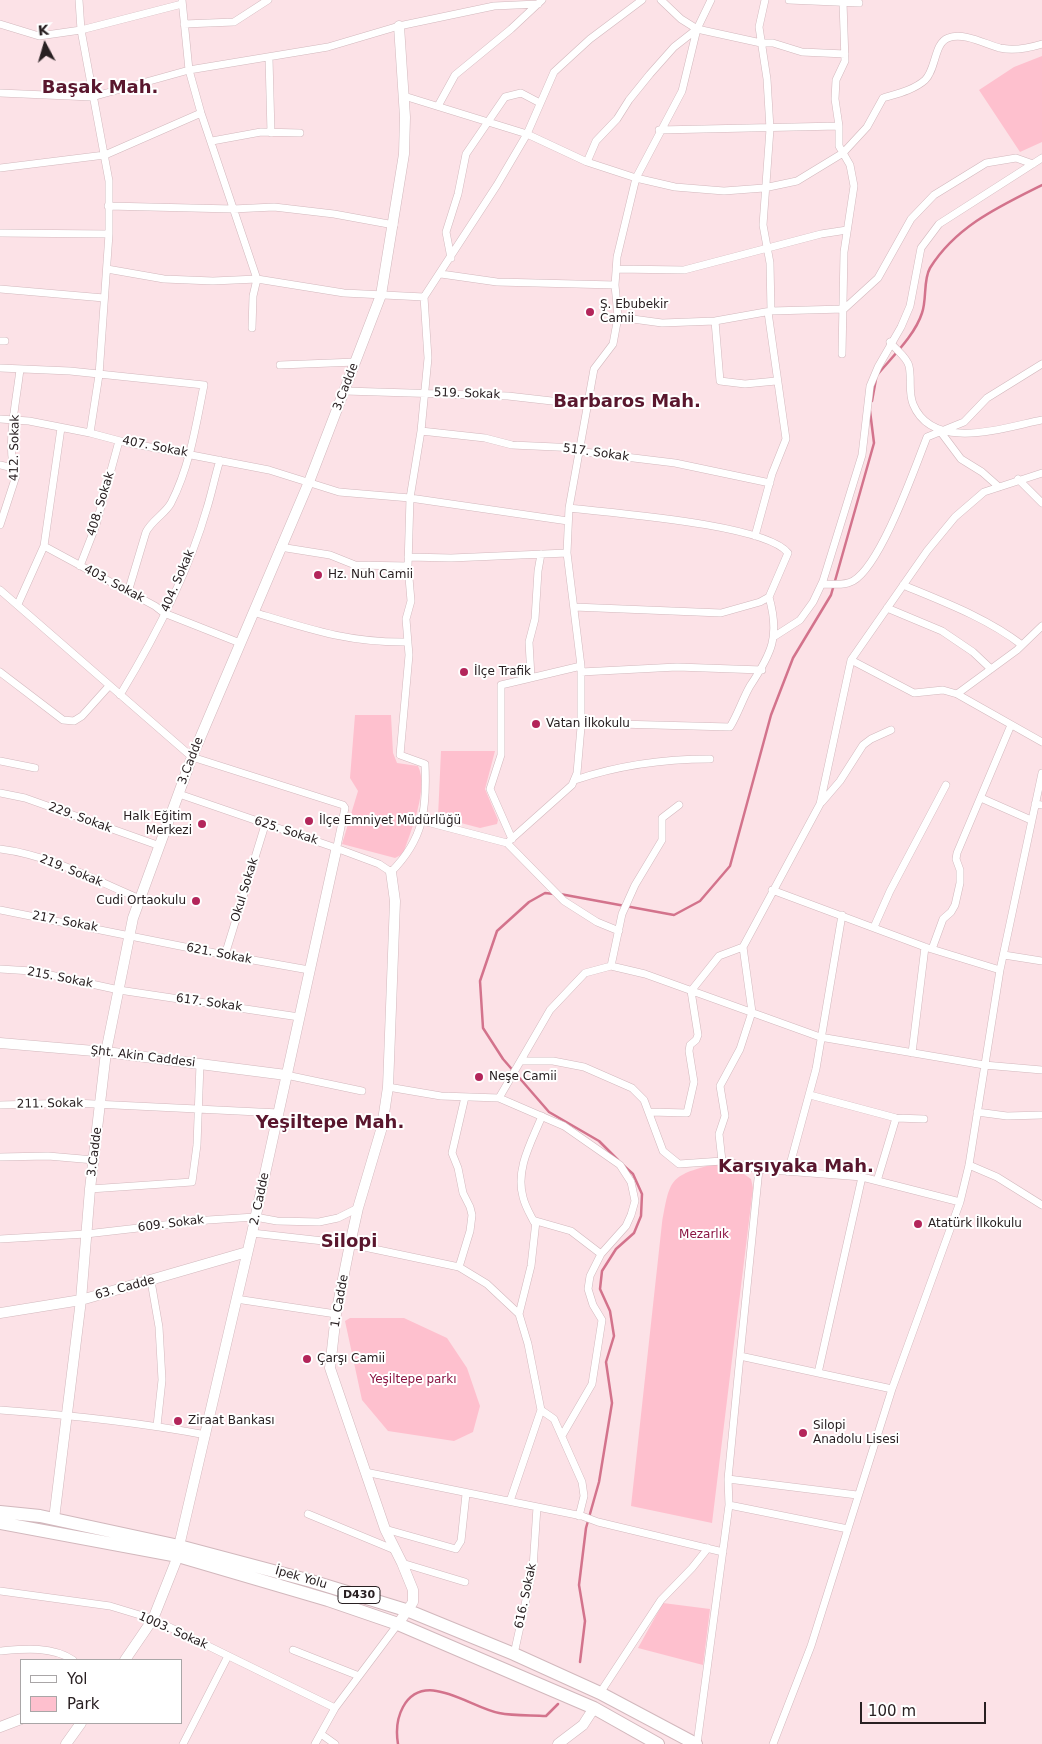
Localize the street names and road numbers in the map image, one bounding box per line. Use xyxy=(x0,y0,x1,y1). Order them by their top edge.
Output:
street label: 3.Cadde xyxy=(330,361,362,413)
street label: 519. Sokak xyxy=(434,386,500,402)
street label: 412. Sokak xyxy=(7,415,23,481)
street label: 407. Sokak xyxy=(121,434,189,460)
street label: 517. Sokak xyxy=(562,441,630,465)
street label: 408. Sokak xyxy=(84,470,118,538)
street label: 404. Sokak xyxy=(158,548,198,614)
street label: 403. Sokak xyxy=(81,562,147,606)
street label: 3.Cadde xyxy=(175,735,207,787)
street label: 229. Sokak xyxy=(46,800,114,836)
street label: 625. Sokak xyxy=(252,814,320,848)
street label: 219. Sokak xyxy=(37,852,105,890)
street label: Okul Sokak xyxy=(228,856,262,924)
street label: 217. Sokak xyxy=(31,909,99,935)
street label: 621. Sokak xyxy=(185,941,253,967)
street label: 215. Sokak xyxy=(26,965,94,991)
street label: 617. Sokak xyxy=(175,991,243,1015)
street label: Şht. Akin Caddesi xyxy=(90,1043,196,1071)
street label: 211. Sokak xyxy=(17,1096,83,1112)
street label: 3.Cadde xyxy=(85,1126,105,1178)
street label: 2. Cadde xyxy=(247,1171,273,1227)
street label: 609. Sokak xyxy=(137,1213,205,1235)
street label: 63. Cadde xyxy=(94,1273,156,1303)
street label: 1. Cadde xyxy=(328,1273,352,1329)
street label: 616. Sokak xyxy=(512,1562,540,1630)
street label: İpek Yolu xyxy=(273,1564,329,1592)
road number: D430 xyxy=(338,1586,380,1604)
street label: 1003. Sokak xyxy=(136,1609,210,1653)

